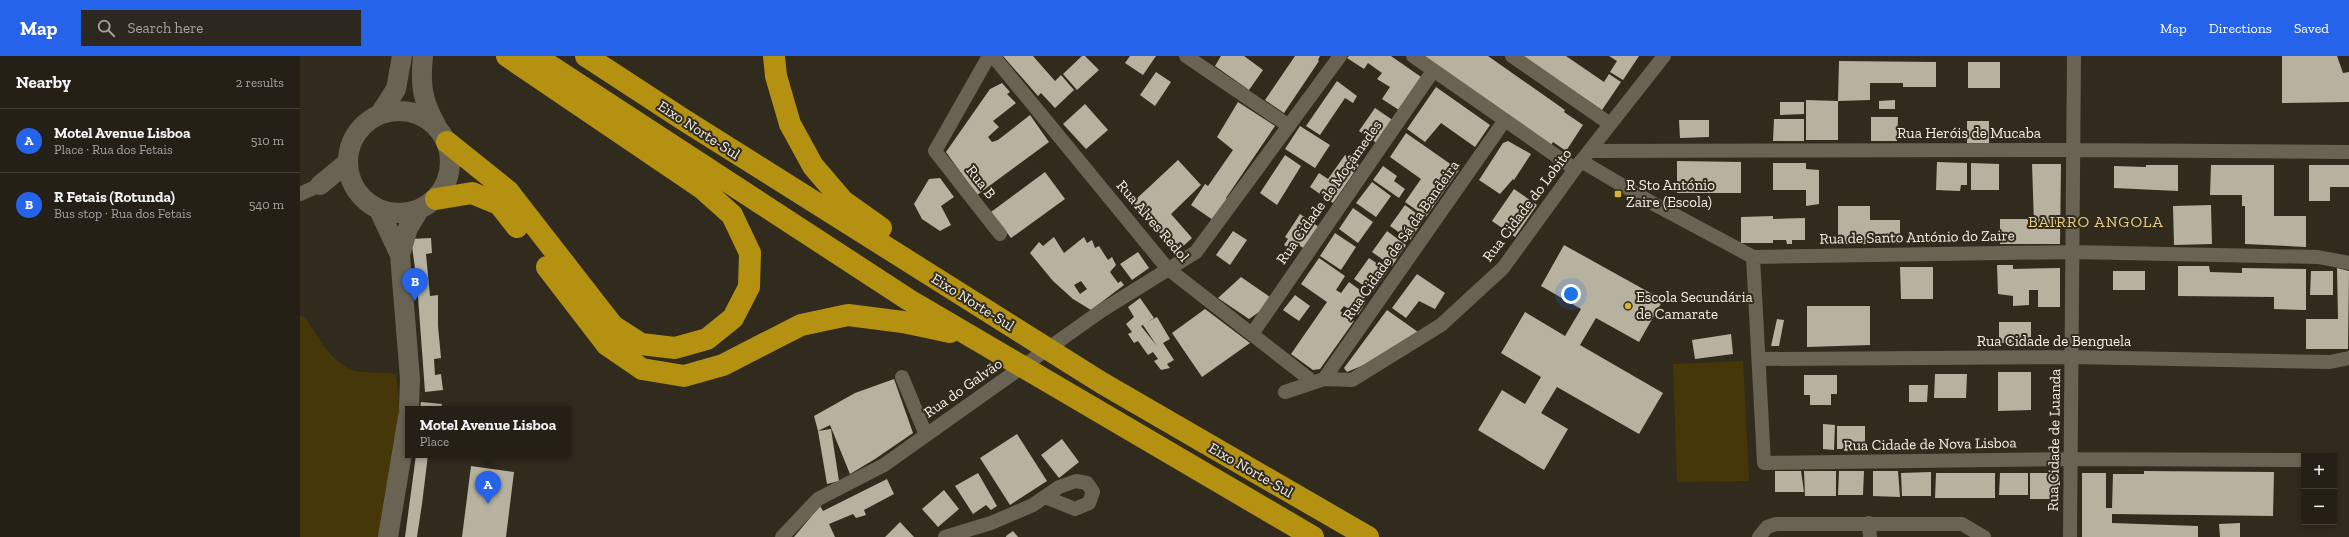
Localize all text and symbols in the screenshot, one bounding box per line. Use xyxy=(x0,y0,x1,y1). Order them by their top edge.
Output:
search box xyxy=(81,10,361,46)
text: Map xyxy=(20,17,57,40)
icon: search xyxy=(95,17,117,39)
text: Search here xyxy=(127,19,203,37)
text: Map xyxy=(2160,20,2187,37)
text: Directions xyxy=(2209,20,2272,37)
text: Saved xyxy=(2294,20,2329,37)
text: Nearby xyxy=(16,72,71,92)
text: 2 results xyxy=(236,75,284,90)
street label: Eixo Norte-Sul xyxy=(654,97,744,163)
street label: Rua Cidade de Moçâmedes xyxy=(1272,117,1386,267)
text: Motel Avenue Lisboa xyxy=(54,124,191,142)
street label: Rua Heróis de Mucaba xyxy=(1897,124,2041,142)
text: A xyxy=(25,133,33,148)
text: 510 m xyxy=(251,133,284,148)
text: Place · Rua dos Fetais xyxy=(54,142,173,157)
street label: Rua Cidade do Lobito xyxy=(1479,145,1576,265)
street label: Rua Cidade de Sá da Bandeira xyxy=(1339,157,1463,323)
street label: Rua B xyxy=(962,162,1000,202)
place label: R Sto António Zaire (Escola) xyxy=(1626,176,1715,211)
street label: Rua Alves Redol xyxy=(1113,177,1193,265)
text: R Fetais (Rotunda) xyxy=(54,188,175,206)
marker: R Sto António Zaire (Escola) xyxy=(1613,189,1623,199)
text: B xyxy=(25,197,33,212)
text: 540 m xyxy=(249,197,284,212)
text: Bus stop · Rua dos Fetais xyxy=(54,206,191,221)
district label: BAIRRO ANGOLA xyxy=(2028,212,2164,231)
street label: Rua de Santo António do Zaire xyxy=(1819,226,2015,248)
pin: B xyxy=(402,268,428,301)
street label: Eixo Norte-Sul xyxy=(928,269,1018,335)
your location xyxy=(1561,284,1581,304)
place label: Escola Secundária de Camarate xyxy=(1636,288,1753,323)
marker: Escola Secundária de Camarate xyxy=(1623,301,1633,311)
street label: Rua Cidade de Benguela xyxy=(1977,332,2131,350)
street label: Rua do Galvão xyxy=(920,354,1006,422)
street label: Rua Cidade de Luanda xyxy=(2044,368,2064,512)
popup xyxy=(405,406,571,458)
text: Motel Avenue Lisboa xyxy=(420,416,556,434)
street label: Rua Cidade de Nova Lisboa xyxy=(1843,433,2017,455)
text: Place xyxy=(420,434,449,449)
street label: Eixo Norte-Sul xyxy=(1206,439,1296,501)
map controls xyxy=(2301,453,2337,525)
button: + xyxy=(2301,453,2337,489)
pin: A xyxy=(475,471,501,504)
button: − xyxy=(2301,489,2337,525)

